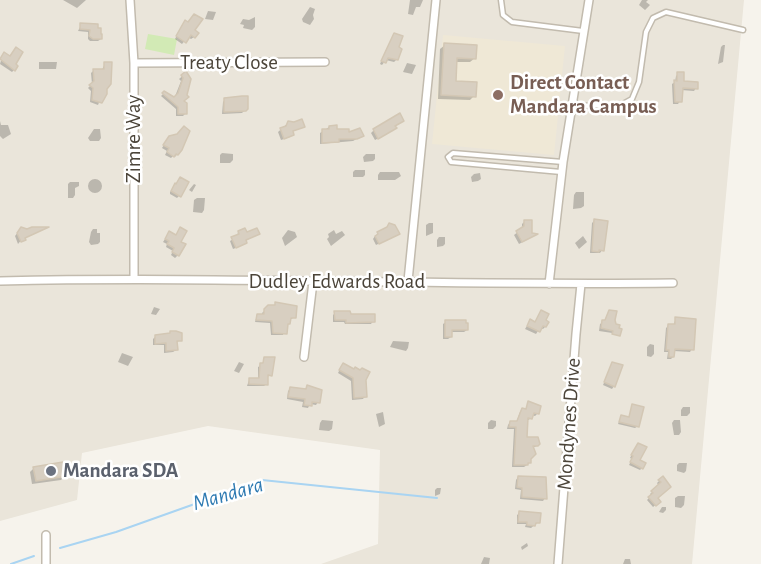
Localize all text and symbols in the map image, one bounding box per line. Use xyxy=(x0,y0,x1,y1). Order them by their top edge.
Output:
street label: Treaty Close xyxy=(180,50,278,76)
place label: Direct Contact Mandara Campus xyxy=(510,70,657,120)
marker: Direct Contact Mandara Campus xyxy=(491,88,505,102)
street label: Zimre Way xyxy=(121,95,147,183)
street label: Dudley Edwards Road xyxy=(249,269,425,295)
street label: Mondynes Drive xyxy=(552,357,586,491)
place label: Mandara SDA xyxy=(63,458,178,484)
marker: Mandara SDA xyxy=(44,464,58,478)
water label: Mandara xyxy=(190,471,266,517)

